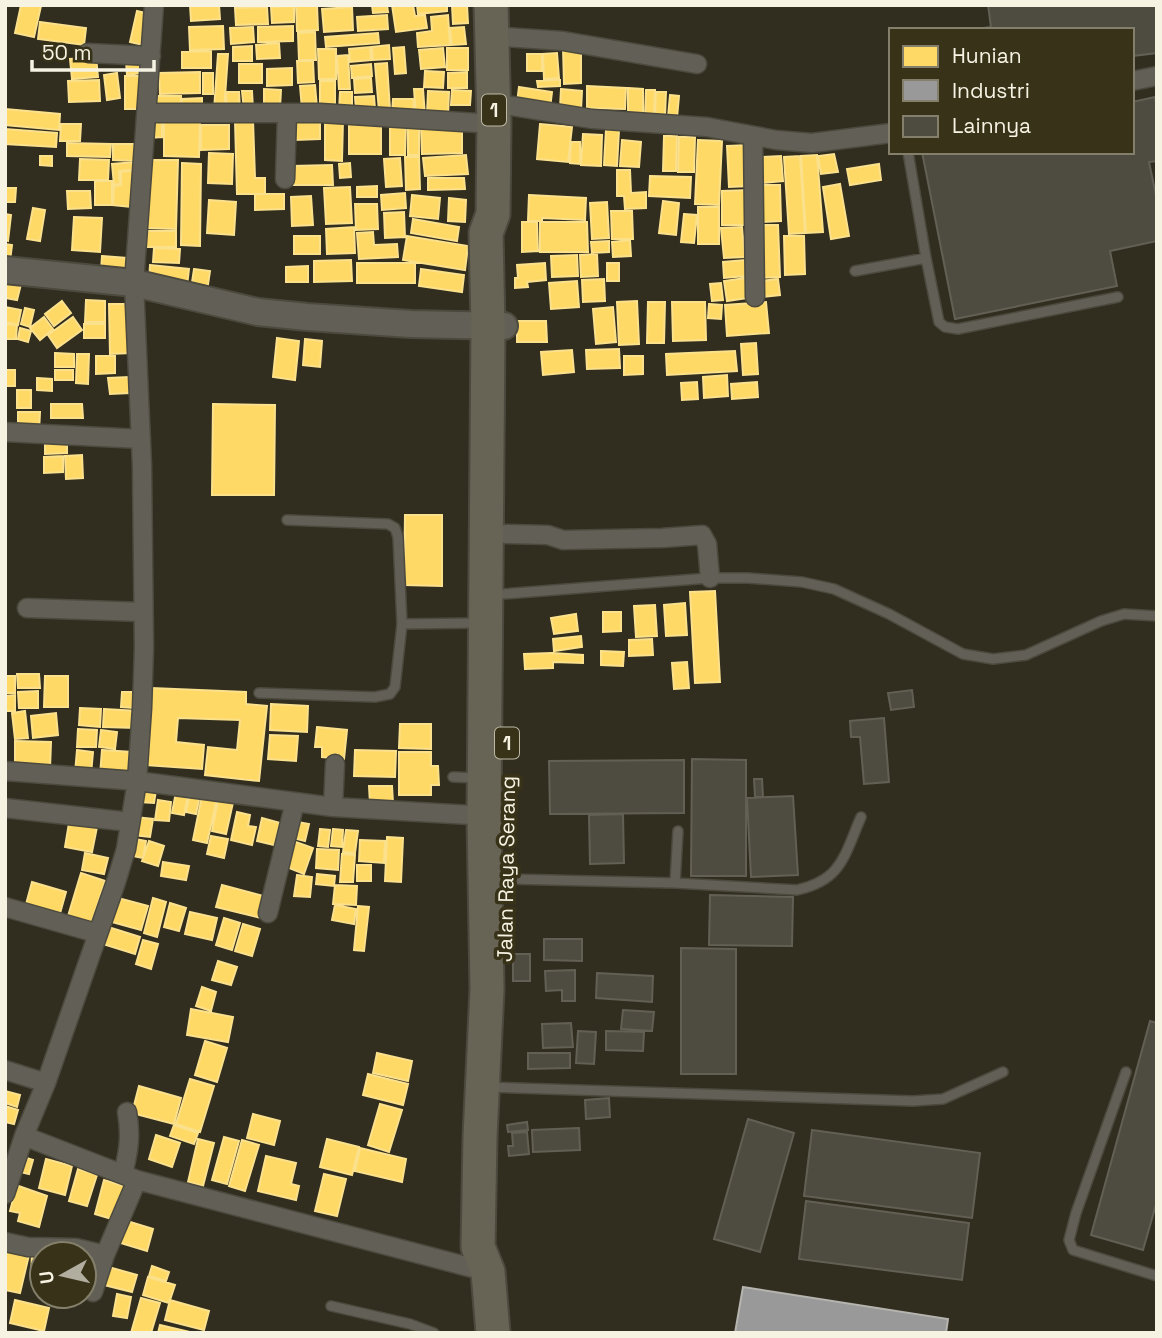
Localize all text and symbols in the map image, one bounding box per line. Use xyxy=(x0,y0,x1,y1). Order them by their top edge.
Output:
scale bar xyxy=(32,28,154,72)
legend xyxy=(889,28,1134,154)
text: 50 m xyxy=(42,39,92,66)
text: Hunian xyxy=(952,42,1022,69)
text: Industri xyxy=(952,77,1030,104)
road number: 1 xyxy=(482,94,506,125)
text: Lainnya xyxy=(952,112,1031,139)
road number: 1 xyxy=(495,728,519,758)
street label: Jalan Raya Serang xyxy=(491,776,521,962)
north arrow xyxy=(28,1240,98,1310)
text: U xyxy=(33,1269,60,1285)

